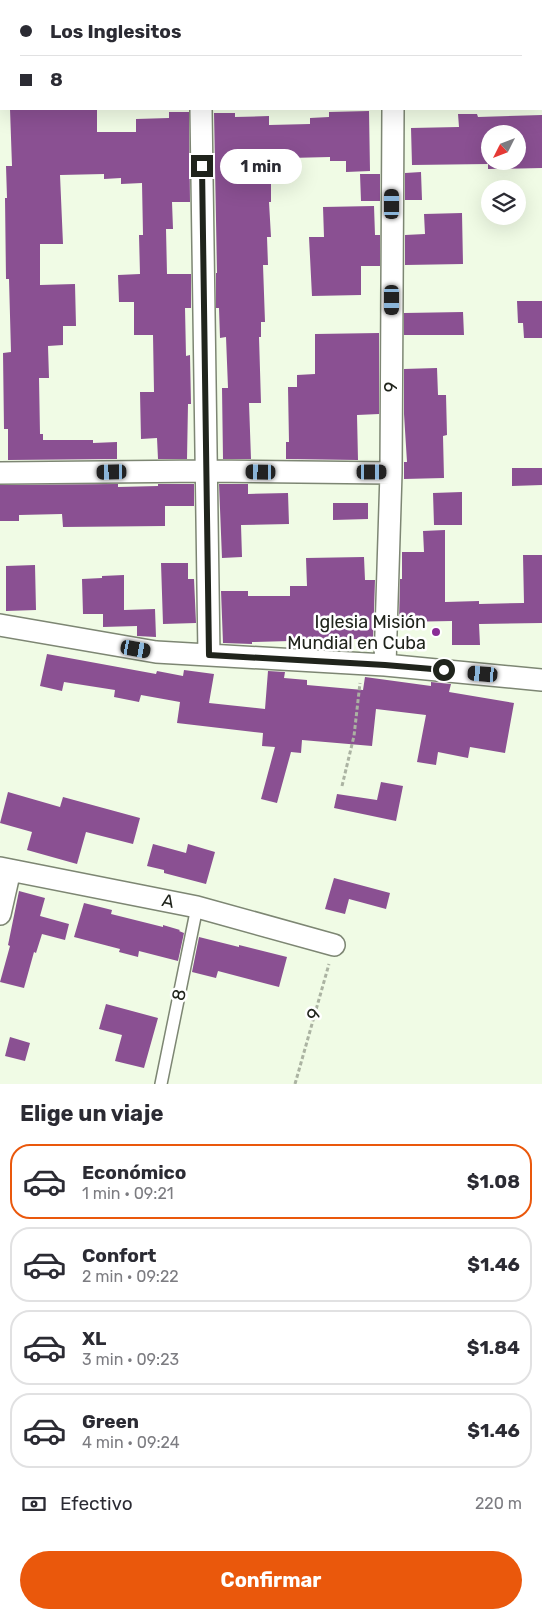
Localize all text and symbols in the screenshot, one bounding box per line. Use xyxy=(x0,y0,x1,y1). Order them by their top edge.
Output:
text: Los Inglesitos xyxy=(50,20,181,43)
text: 8 xyxy=(50,68,63,91)
north arrow xyxy=(481,125,526,170)
map controls xyxy=(481,125,526,225)
callout: 1 min xyxy=(220,148,302,184)
route end xyxy=(191,155,213,177)
text: 1 min xyxy=(241,157,281,176)
button: layers xyxy=(481,180,526,225)
car xyxy=(384,189,399,219)
car xyxy=(384,285,399,315)
street label: 9 xyxy=(380,382,402,392)
car xyxy=(96,464,127,480)
car xyxy=(245,464,276,480)
car xyxy=(357,465,387,480)
place label: Iglesia Misión Mundial en Cuba xyxy=(287,611,426,654)
marker: Iglesia Misión Mundial en Cuba xyxy=(430,626,442,638)
car xyxy=(119,639,152,659)
route start xyxy=(433,659,455,681)
car xyxy=(467,665,498,683)
street label: A xyxy=(160,889,176,913)
street label: 8 xyxy=(167,987,191,1003)
street label: 9 xyxy=(302,1006,326,1022)
text: Elige un viaje xyxy=(20,1100,164,1127)
icon: car xyxy=(22,1159,67,1204)
text: Económico xyxy=(82,1161,186,1184)
text: $1.08 xyxy=(467,1170,520,1193)
text: 1 min · 09:21 xyxy=(82,1184,174,1203)
icon: car xyxy=(22,1242,67,1287)
text: Confort xyxy=(82,1244,156,1267)
text: $1.46 xyxy=(467,1253,520,1276)
text: 2 min · 09:22 xyxy=(82,1267,179,1286)
icon: car xyxy=(22,1325,67,1370)
text: XL xyxy=(82,1327,106,1350)
text: $1.84 xyxy=(467,1336,520,1359)
text: 3 min · 09:23 xyxy=(82,1350,179,1369)
icon: car xyxy=(22,1408,67,1453)
text: Green xyxy=(82,1410,139,1433)
text: $1.46 xyxy=(467,1419,520,1442)
text: 4 min · 09:24 xyxy=(82,1433,180,1452)
icon: cash xyxy=(20,1490,48,1518)
text: Efectivo xyxy=(60,1492,133,1515)
text: 220 m xyxy=(475,1494,522,1513)
button: Confirmar xyxy=(20,1551,522,1609)

